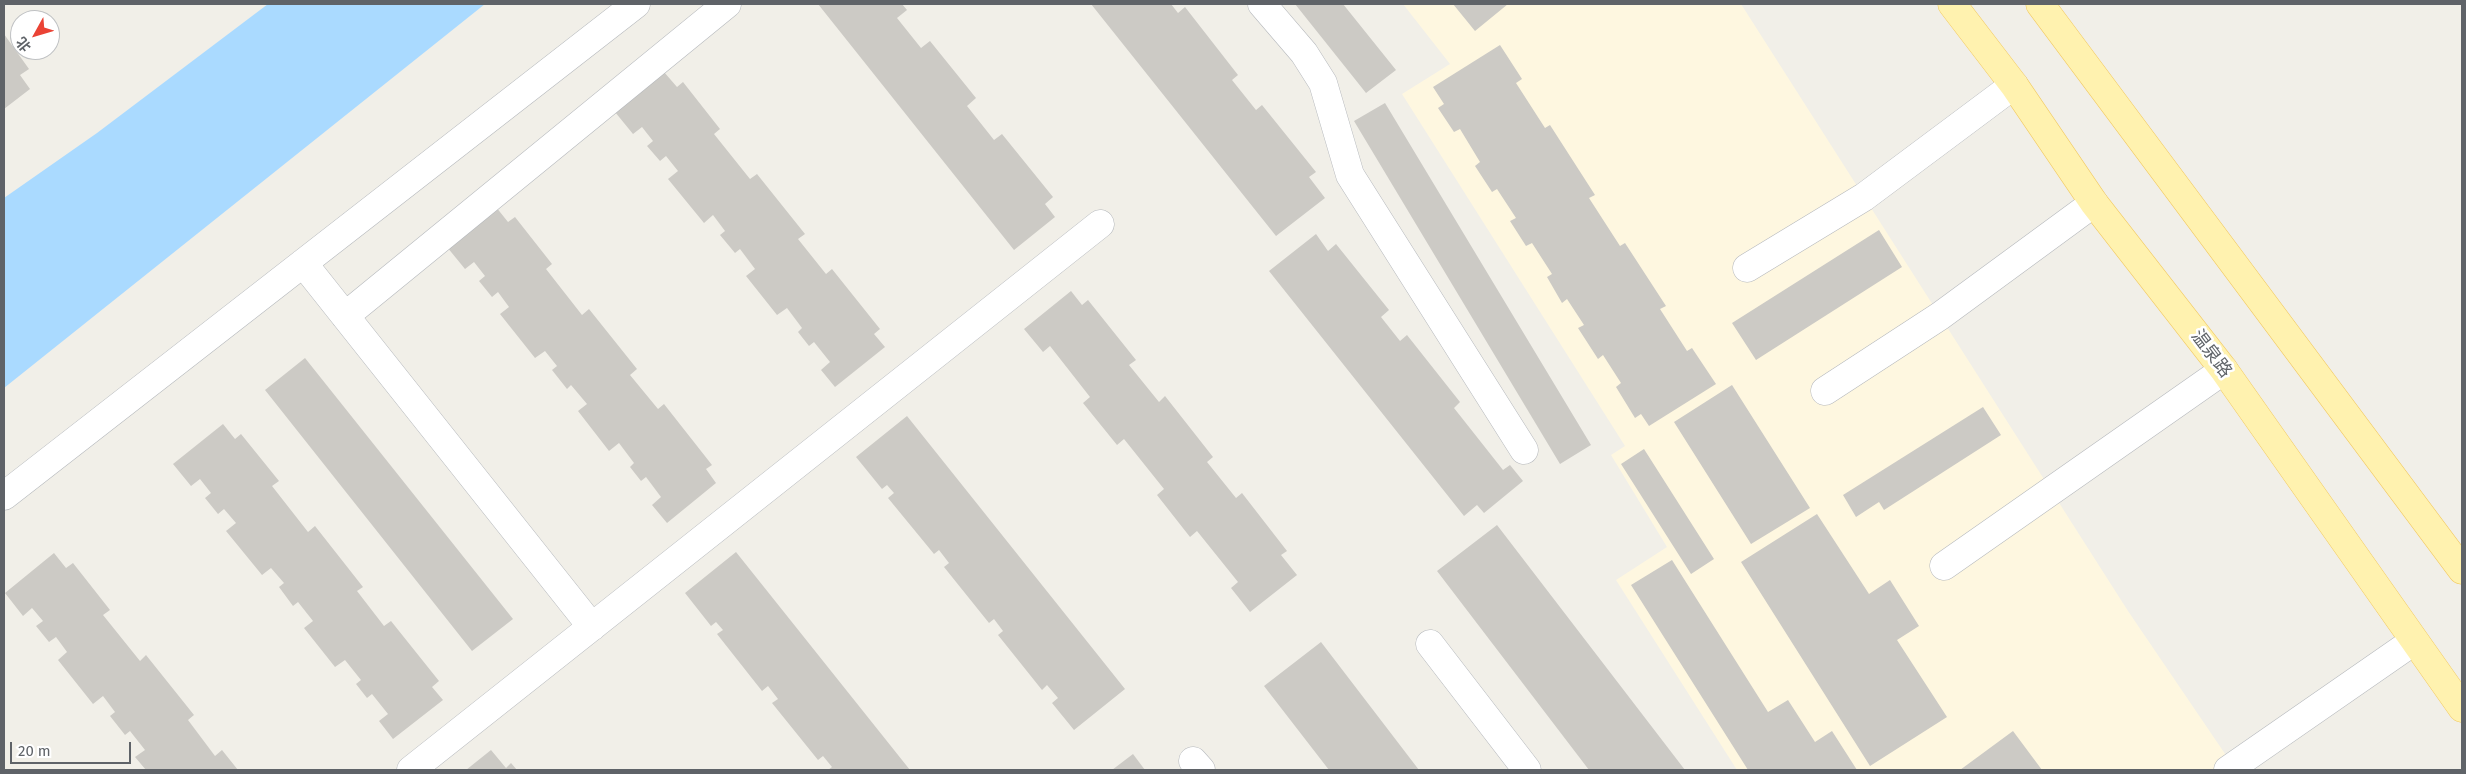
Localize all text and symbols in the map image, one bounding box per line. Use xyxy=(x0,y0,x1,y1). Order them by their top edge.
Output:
north arrow xyxy=(10,10,60,60)
text: 北 xyxy=(13,33,35,55)
street label: 温泉路 xyxy=(2186,326,2236,382)
scale bar xyxy=(12,732,134,764)
text: 20 m xyxy=(18,742,51,760)

